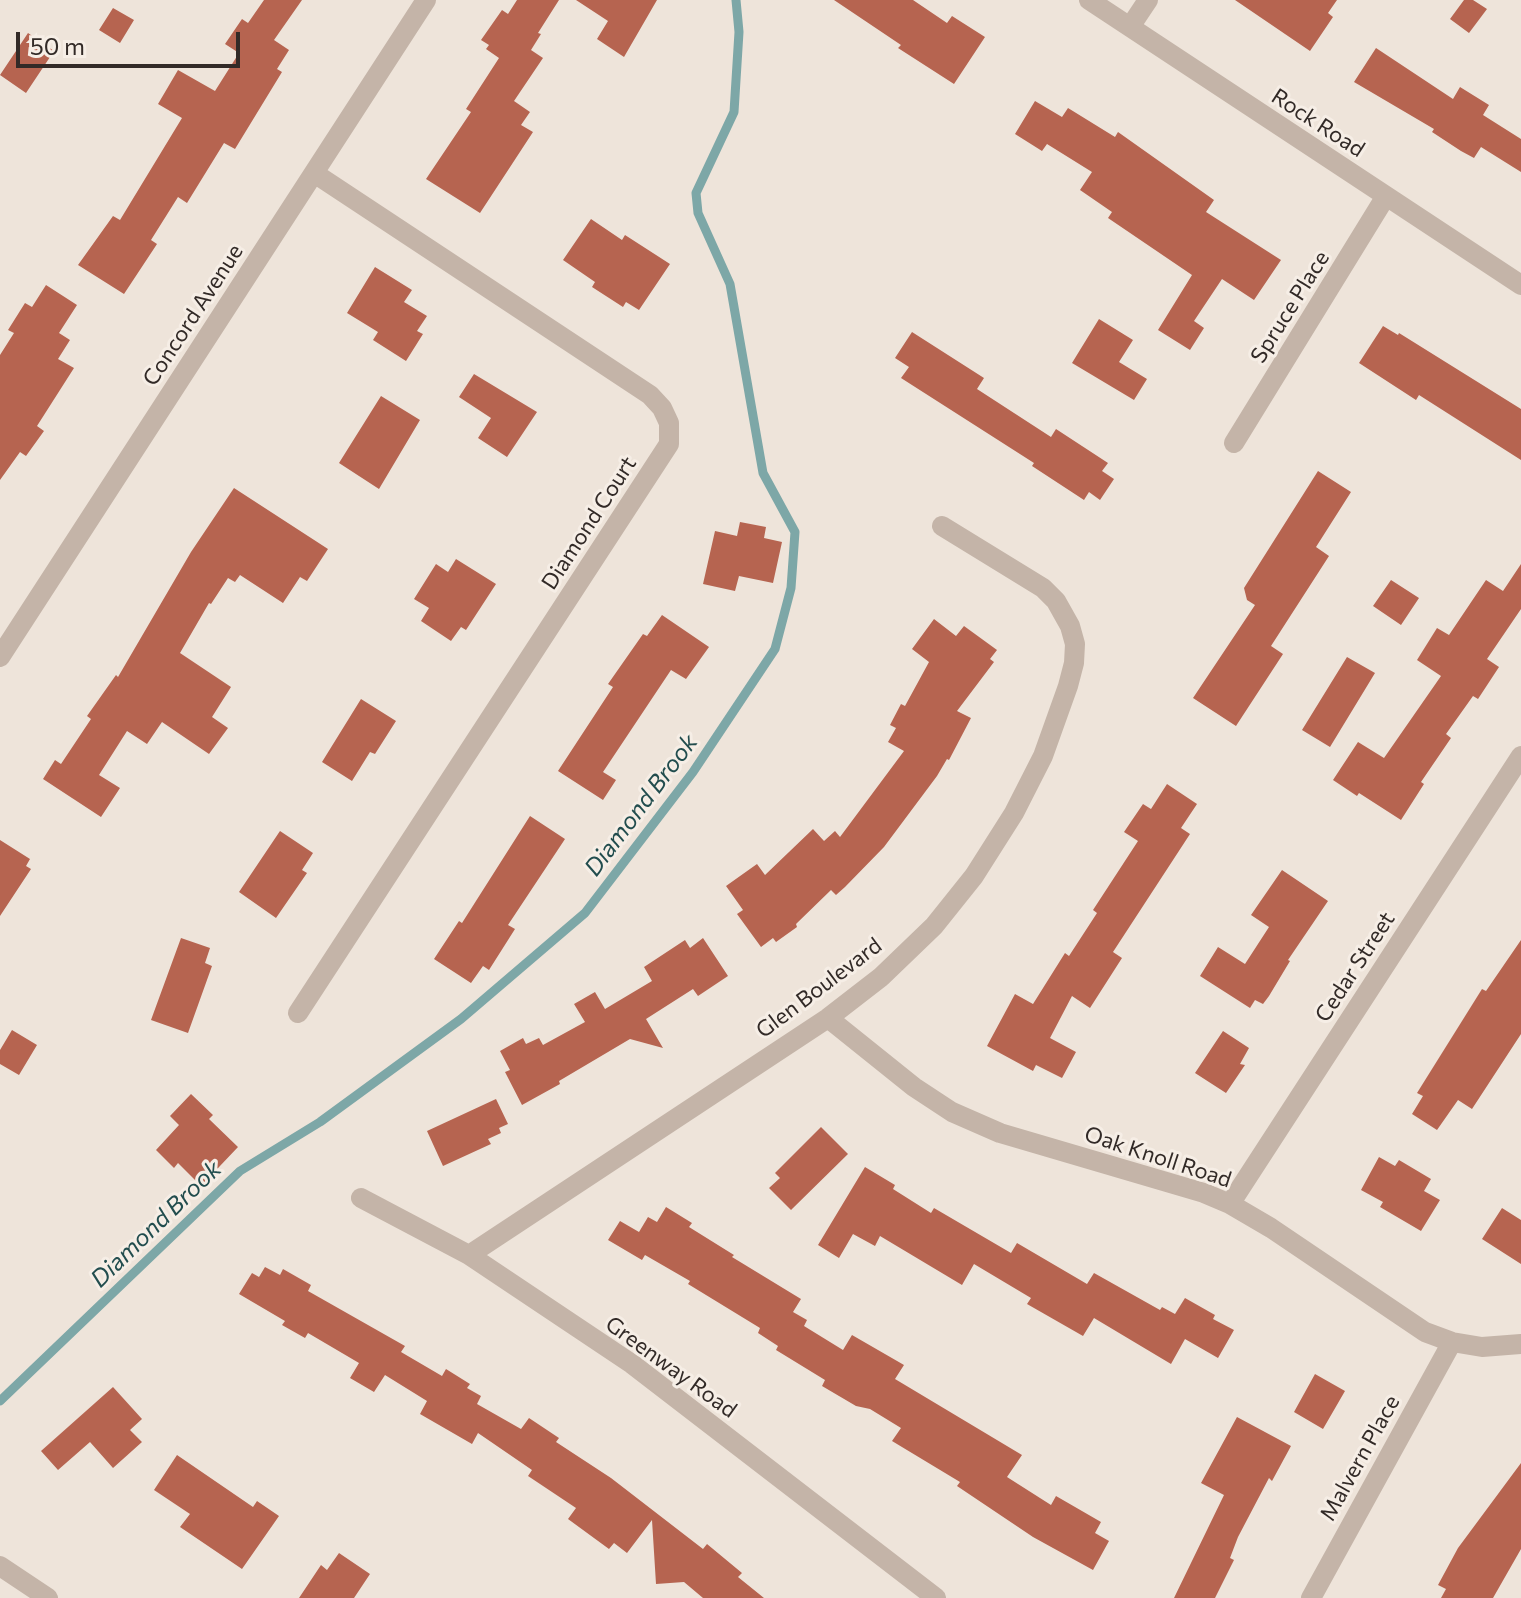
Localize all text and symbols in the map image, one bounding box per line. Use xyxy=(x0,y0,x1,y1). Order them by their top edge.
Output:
scale bar xyxy=(20,16,244,66)
text: 50 m xyxy=(30,31,85,60)
street label: Rock Road xyxy=(1267,83,1369,163)
street label: Concord Avenue xyxy=(137,239,249,391)
street label: Spruce Place xyxy=(1245,246,1335,368)
street label: Diamond Court xyxy=(536,451,642,595)
water label: Diamond Brook xyxy=(578,728,704,882)
street label: Cedar Street xyxy=(1310,907,1400,1027)
street label: Glen Boulevard xyxy=(751,932,887,1044)
street label: Oak Knoll Road xyxy=(1081,1121,1235,1193)
water label: Diamond Brook xyxy=(85,1155,227,1293)
street label: Greenway Road xyxy=(600,1311,742,1423)
street label: Malvern Place xyxy=(1315,1391,1405,1525)

